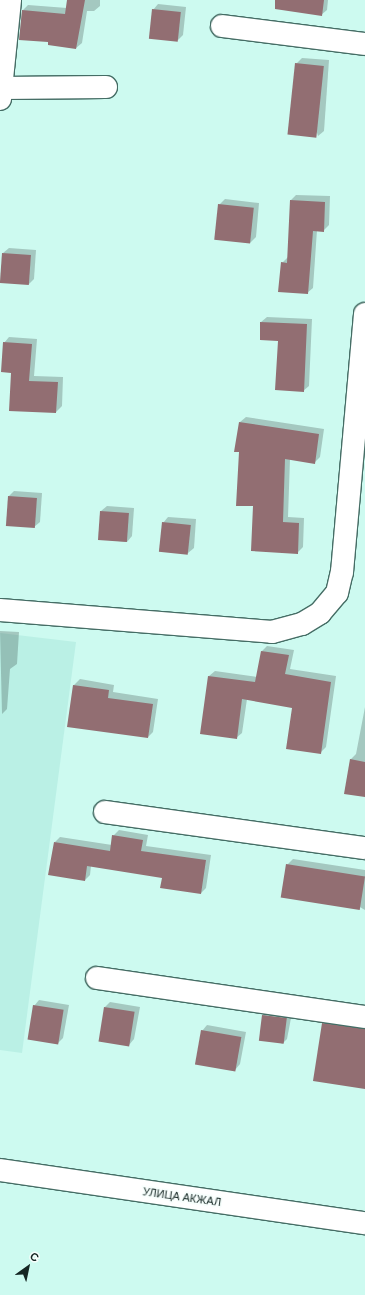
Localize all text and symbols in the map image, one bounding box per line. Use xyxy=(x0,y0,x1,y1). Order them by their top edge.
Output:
street label: УЛИЦА АКЖАЛ xyxy=(142,1185,222,1209)
north arrow xyxy=(8,1247,48,1287)
text: С xyxy=(28,1250,41,1264)

